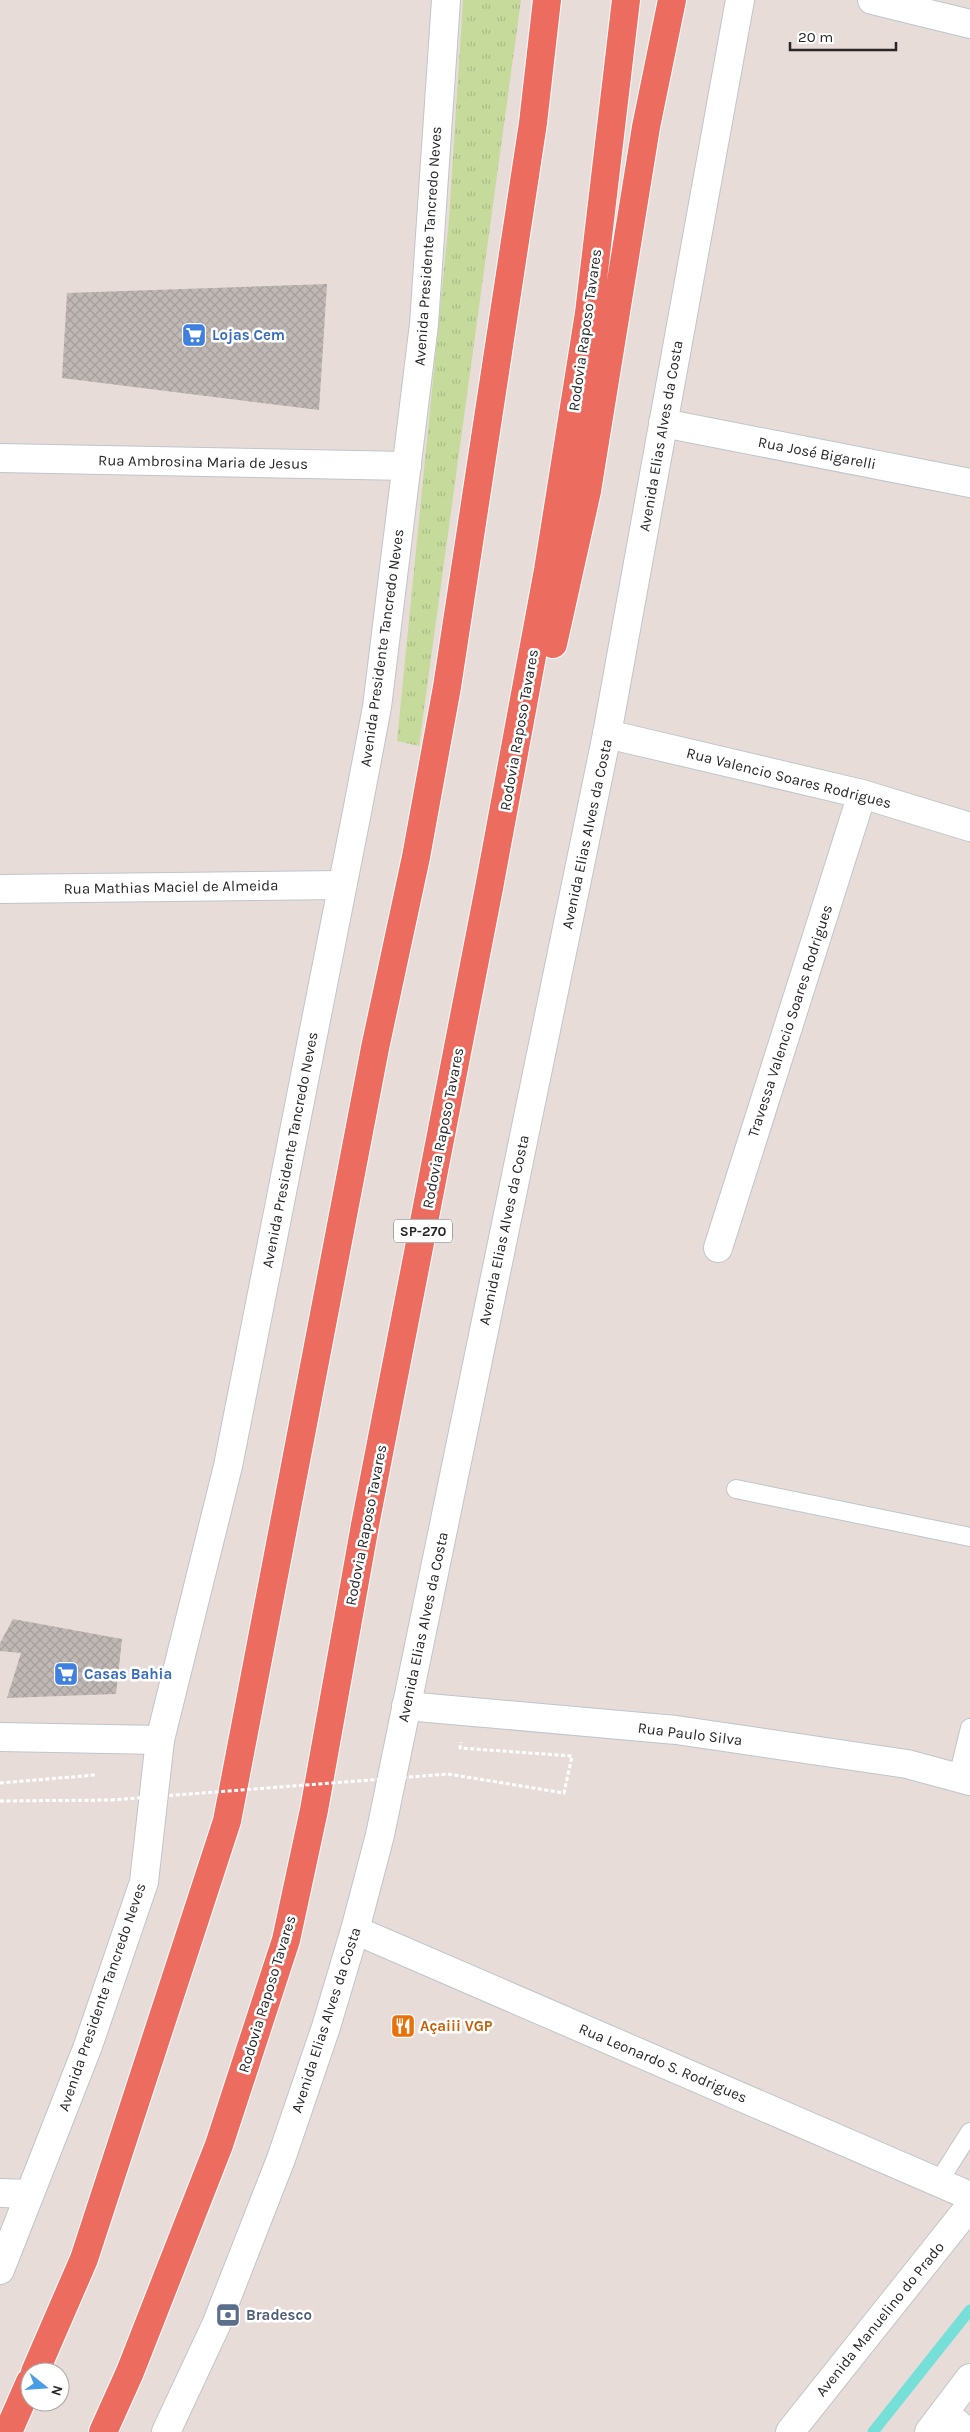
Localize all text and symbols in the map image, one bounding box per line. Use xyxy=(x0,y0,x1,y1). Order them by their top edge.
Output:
scale bar xyxy=(790,20,896,52)
text: 20 m xyxy=(798,28,833,46)
street label: Avenida Presidente Tancredo Neves xyxy=(411,126,445,366)
street label: Rodovia Raposo Tavares xyxy=(565,248,605,412)
supermarket icon: Lojas Cem xyxy=(181,322,207,348)
place label: Lojas Cem xyxy=(212,326,285,344)
street label: Avenida Elias Alves da Costa xyxy=(635,339,687,533)
street label: Rua José Bigarelli xyxy=(756,433,878,473)
street label: Rua Ambrosina Maria de Jesus xyxy=(98,451,308,473)
street label: Avenida Presidente Tancredo Neves xyxy=(356,528,408,768)
street label: Rodovia Raposo Tavares xyxy=(496,648,542,812)
street label: Avenida Elias Alves da Costa xyxy=(558,737,616,931)
street label: Rua Valencio Soares Rodrigues xyxy=(685,744,893,812)
street label: Rua Mathias Maciel de Almeida xyxy=(63,876,279,898)
street label: Travessa Valencio Soares Rodrigues xyxy=(744,902,836,1140)
street label: Avenida Presidente Tancredo Neves xyxy=(258,1030,322,1270)
street label: Rodovia Raposo Tavares xyxy=(419,1046,467,1210)
street label: Avenida Elias Alves da Costa xyxy=(475,1133,533,1327)
road number: SP-270 xyxy=(394,1220,452,1242)
street label: Rodovia Raposo Tavares xyxy=(342,1443,390,1607)
street label: Avenida Elias Alves da Costa xyxy=(394,1530,452,1724)
supermarket icon: Casas Bahia xyxy=(53,1661,79,1687)
place label: Casas Bahia xyxy=(84,1665,172,1683)
street label: Rua Paulo Silva xyxy=(637,1719,743,1749)
street label: Avenida Presidente Tancredo Neves xyxy=(54,1881,150,2113)
street label: Rodovia Raposo Tavares xyxy=(234,1913,300,2075)
street label: Avenida Elias Alves da Costa xyxy=(287,1925,365,2115)
restaurant icon: Açaiii VGP xyxy=(390,2013,416,2039)
place label: Açaiii VGP xyxy=(420,2017,493,2035)
street label: Rua Leonardo S. Rodrigues xyxy=(576,2019,750,2107)
street label: Avenida Manuelino do Prado xyxy=(812,2238,948,2400)
bank icon: Bradesco xyxy=(215,2302,241,2328)
place label: Bradesco xyxy=(246,2306,312,2324)
north arrow xyxy=(20,2362,70,2412)
text: N xyxy=(47,2383,67,2398)

